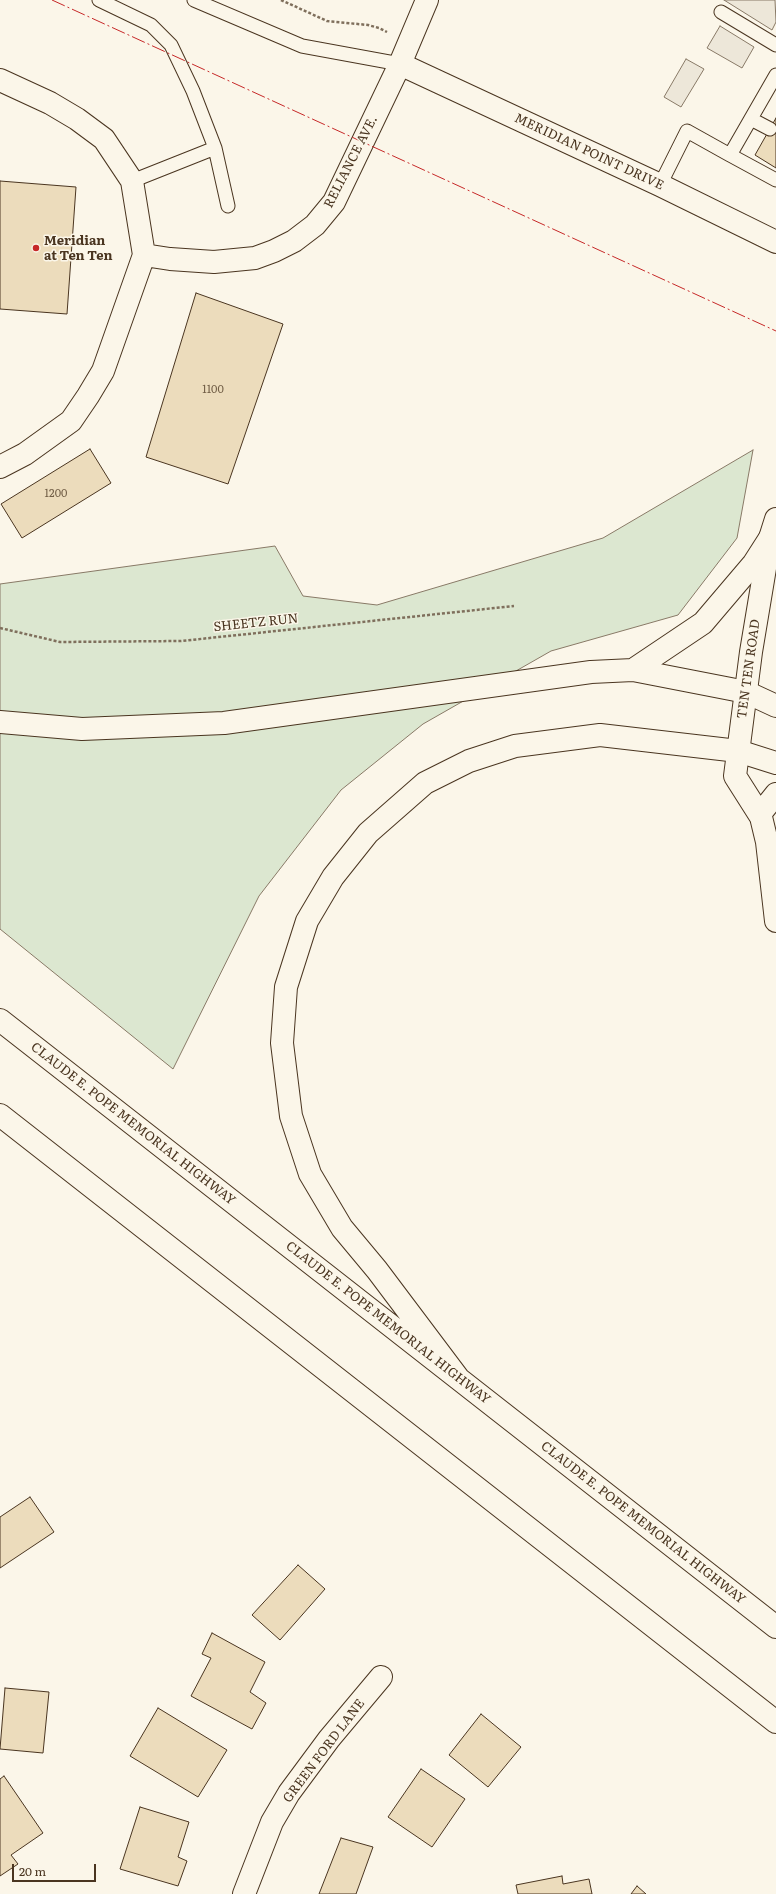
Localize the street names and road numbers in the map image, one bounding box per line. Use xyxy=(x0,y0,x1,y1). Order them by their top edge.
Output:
street label: MERIDIAN POINT DRIVE xyxy=(512,110,666,194)
street label: RELIANCE AVE. xyxy=(321,113,381,211)
street label: SHEETZ RUN xyxy=(213,611,299,635)
street label: TEN TEN ROAD xyxy=(734,618,764,720)
street label: CLAUDE E. POPE MEMORIAL HIGHWAY xyxy=(28,1039,238,1209)
street label: CLAUDE E. POPE MEMORIAL HIGHWAY xyxy=(283,1238,493,1408)
street label: CLAUDE E. POPE MEMORIAL HIGHWAY xyxy=(538,1438,748,1608)
street label: GREEN FORD LANE xyxy=(280,1696,368,1806)

